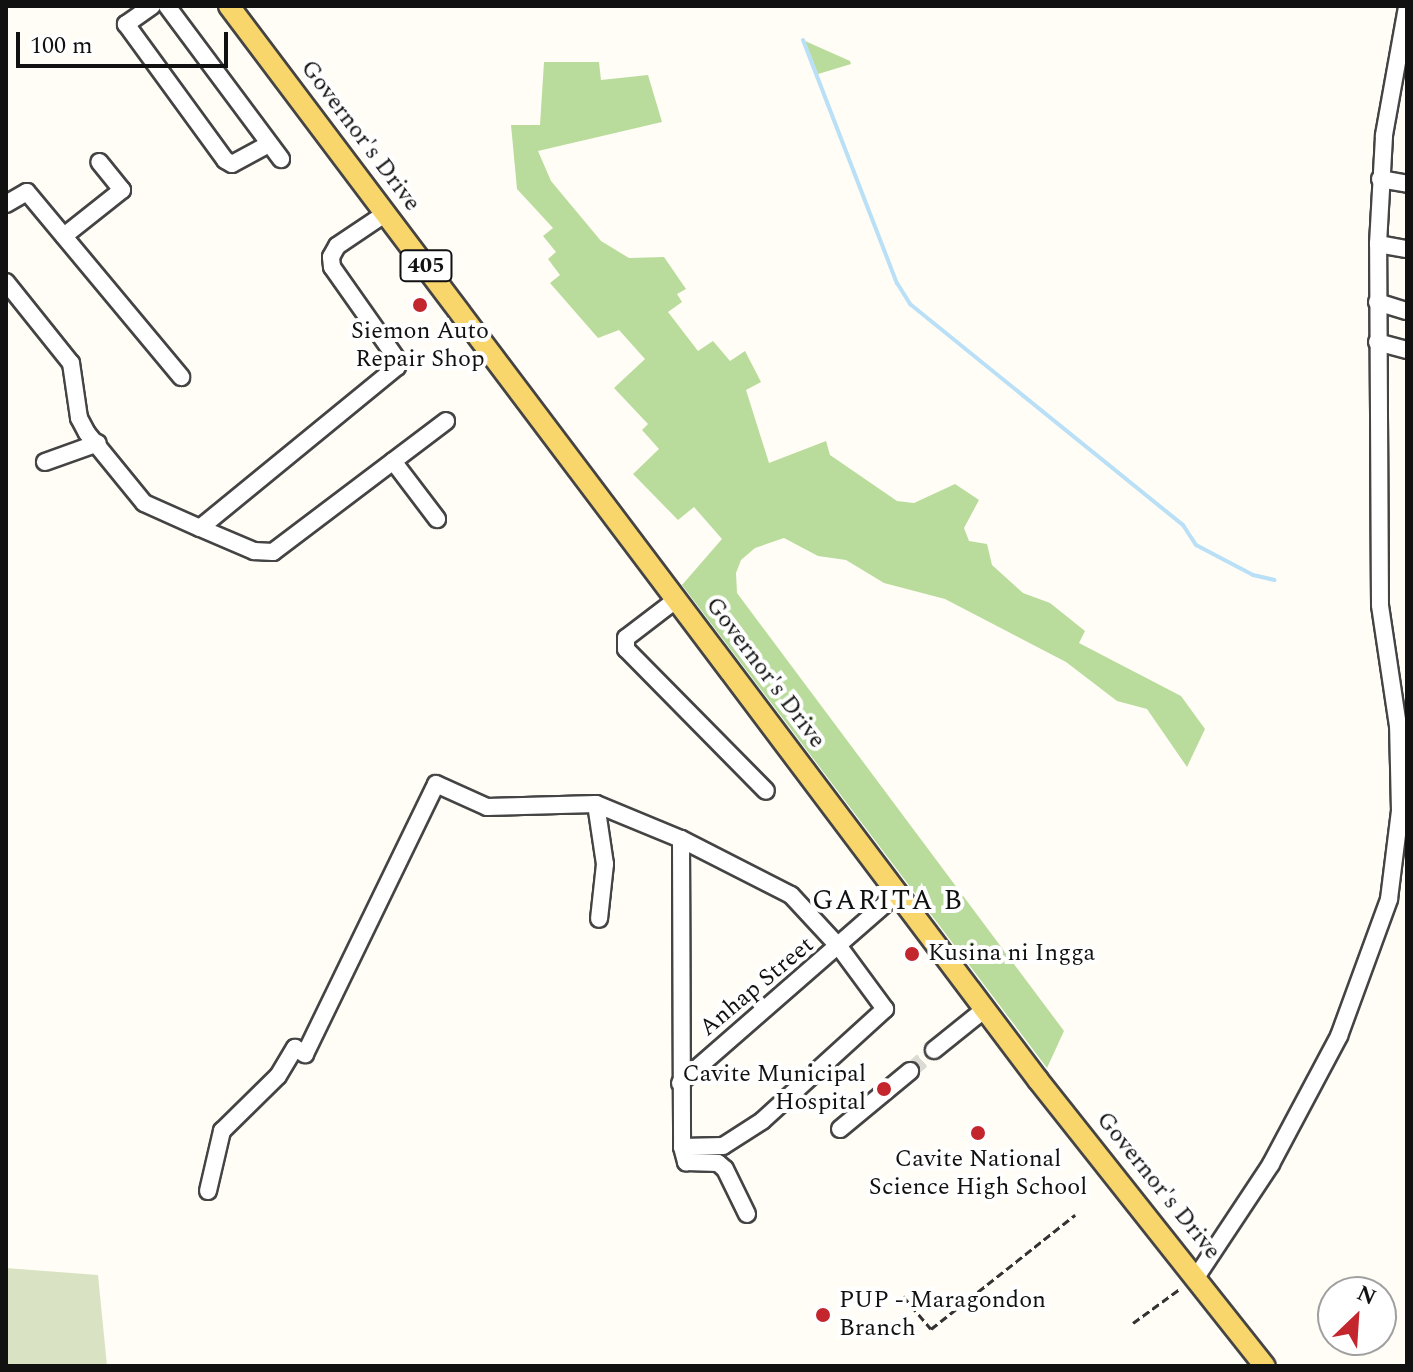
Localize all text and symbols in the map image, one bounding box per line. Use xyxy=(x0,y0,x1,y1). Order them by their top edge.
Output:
scale bar xyxy=(20,16,232,66)
text: 100 m xyxy=(30,28,93,64)
street label: Governor's Drive xyxy=(294,55,426,217)
road number: 405 xyxy=(398,248,454,284)
marker: Siemon Auto Repair Shop xyxy=(411,296,429,314)
place label: Siemon Auto Repair Shop xyxy=(351,318,489,374)
street label: Governor's Drive xyxy=(699,592,831,754)
district label: GARITA B xyxy=(812,884,964,918)
street label: Anhap Street xyxy=(694,931,820,1043)
place label: Kusina ni Ingga xyxy=(928,940,1095,968)
marker: Kusina ni Ingga xyxy=(903,945,921,963)
place label: Cavite Municipal Hospital xyxy=(682,1061,866,1117)
marker: Cavite Municipal Hospital xyxy=(873,1078,895,1100)
street label: Governor's Drive xyxy=(1090,1106,1226,1266)
marker: Cavite National Science High School xyxy=(969,1124,987,1142)
place label: Cavite National Science High School xyxy=(869,1146,1087,1202)
north arrow xyxy=(1317,1276,1397,1356)
text: N xyxy=(1351,1277,1382,1314)
place label: PUP - Maragondon Branch xyxy=(839,1287,1046,1343)
marker: PUP - Maragondon Branch xyxy=(814,1306,832,1324)

